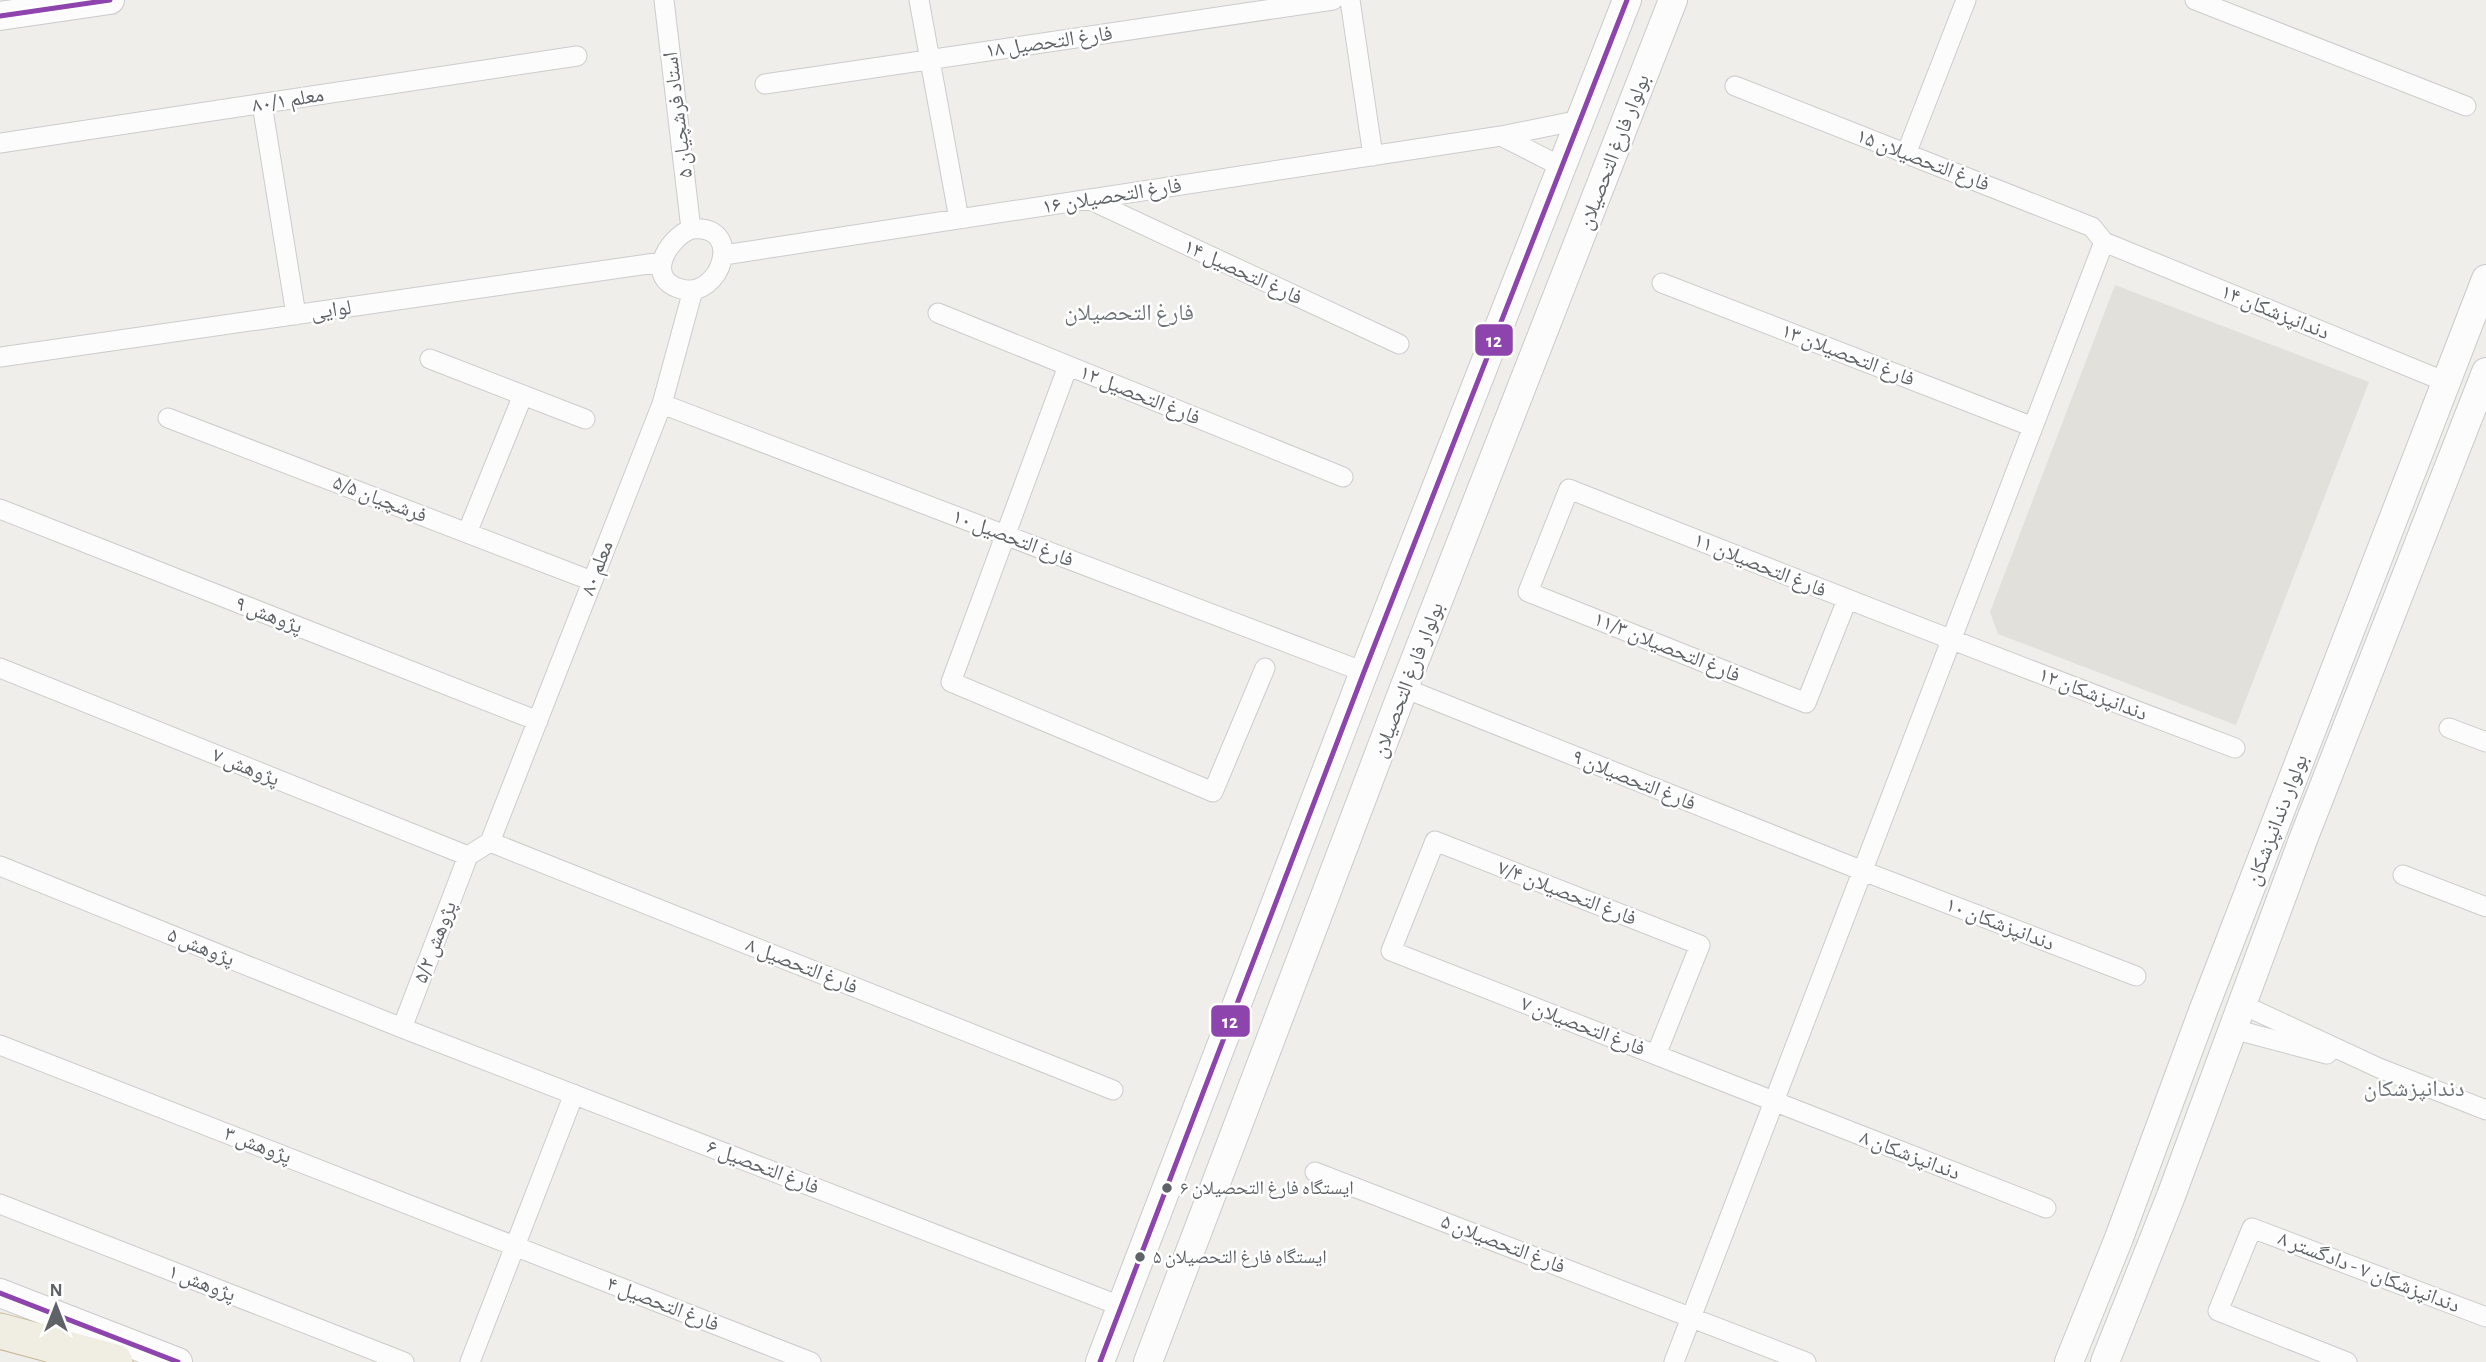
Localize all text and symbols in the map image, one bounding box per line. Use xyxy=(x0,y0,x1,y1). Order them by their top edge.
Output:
street label: فارغ التحصیل ۱۸ xyxy=(984,23,1114,63)
street label: استاد فرشچیان ۵ xyxy=(660,51,697,179)
street label: بولوار فارغ التحصیلان xyxy=(1575,71,1655,233)
street label: معلم ۸۰/۱ xyxy=(251,84,326,119)
street label: فارغ التحصیلان ۱۵ xyxy=(1853,125,1992,197)
street label: فارغ التحصیلان ۱۶ xyxy=(1041,175,1183,219)
street label: فارغ التحصیل ۱۴ xyxy=(1180,235,1305,310)
street label: دندانپزشکان ۱۴ xyxy=(2217,281,2332,344)
street label: لوایی xyxy=(309,297,353,325)
district label: فارغ التحصیلان xyxy=(1064,302,1194,327)
street label: فارغ التحصیلان ۱۳ xyxy=(1778,320,1917,392)
line badge: 12 xyxy=(1474,323,1514,357)
text: 12 xyxy=(1486,332,1502,351)
street label: فارغ التحصیل ۱۲ xyxy=(1076,361,1203,431)
street label: فرشچیان ۵/۵ xyxy=(330,472,430,527)
street label: فارغ التحصیل ۱۰ xyxy=(949,505,1077,573)
street label: فارغ التحصیلان ۱۱ xyxy=(1690,529,1829,603)
street label: معلم ۸۰ xyxy=(577,538,620,599)
street label: پژوهش ۹ xyxy=(232,593,306,639)
street label: بولوار فارغ التحصیلان xyxy=(1369,599,1449,761)
street label: فارغ التحصیلان ۱۱/۳ xyxy=(1590,608,1743,688)
street label: دندانپزشکان ۱۲ xyxy=(2035,664,2150,725)
street label: پژوهش ۷ xyxy=(209,744,283,792)
street label: فارغ التحصیلان ۹ xyxy=(1568,746,1699,816)
street label: بولوار دندانپزشکان xyxy=(2242,751,2313,889)
street label: فارغ التحصیلان ۷/۴ xyxy=(1494,857,1639,931)
street label: دندانپزشکان ۱۰ xyxy=(1942,894,2057,955)
street label: پژوهش ۵/۲ xyxy=(410,898,462,987)
street label: پژوهش ۵ xyxy=(164,924,238,972)
street label: فارغ التحصیل ۸ xyxy=(742,934,861,1000)
street label: فارغ التحصیلان ۷ xyxy=(1517,993,1648,1061)
line badge: 12 xyxy=(1210,1004,1251,1038)
text: 12 xyxy=(1222,1013,1238,1032)
district label: دندانپزشکان xyxy=(2363,1078,2465,1102)
street label: پژوهش ۳ xyxy=(221,1123,295,1169)
street label: دندانپزشکان ۸ xyxy=(1857,1126,1963,1185)
street label: فارغ التحصیل ۶ xyxy=(703,1136,822,1200)
place label: ایستگاه فارغ التحصیلان ۶ xyxy=(1180,1179,1354,1199)
marker: ایستگاه فارغ التحصیلان ۶ xyxy=(1160,1181,1174,1195)
street label: فارغ التحصیلان ۵ xyxy=(1437,1211,1568,1279)
street label: دندانپزشکان ۷ - دادگستر ۸ xyxy=(2275,1228,2463,1317)
place label: ایستگاه فارغ التحصیلان ۵ xyxy=(1153,1248,1327,1268)
marker: ایستگاه فارغ التحصیلان ۵ xyxy=(1133,1250,1147,1264)
street label: پژوهش ۱ xyxy=(165,1261,239,1307)
north arrow xyxy=(21,1271,91,1341)
street label: فارغ التحصیل ۴ xyxy=(603,1273,722,1337)
text: N xyxy=(49,1281,63,1300)

